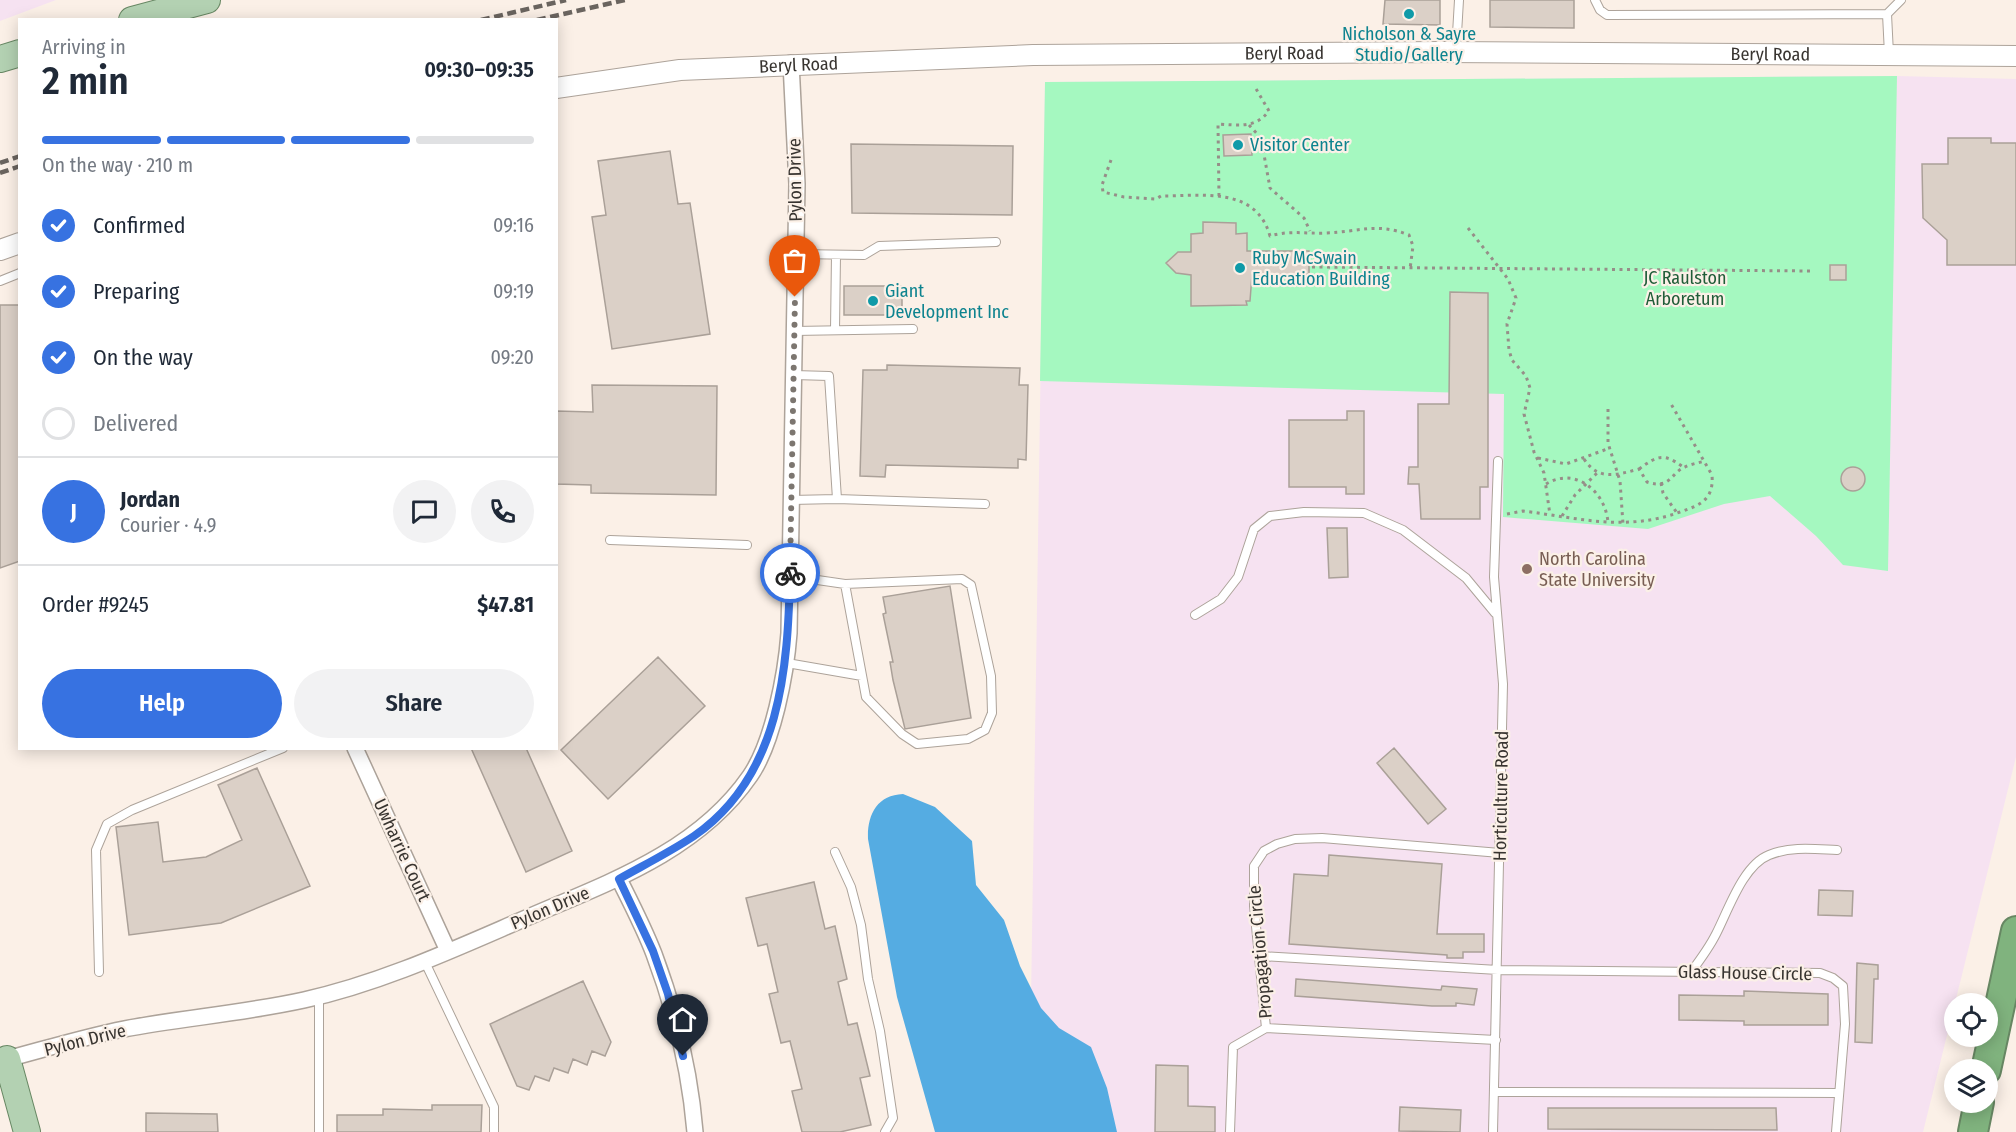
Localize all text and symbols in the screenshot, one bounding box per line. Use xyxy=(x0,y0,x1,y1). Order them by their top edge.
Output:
marker: Nicholson & Sayre Studio/Gallery xyxy=(1402,7,1416,21)
place label: Nicholson & Sayre Studio/Gallery xyxy=(1342,23,1476,66)
text: Arriving in xyxy=(42,35,126,59)
street label: Beryl Road xyxy=(1245,42,1324,64)
street label: Beryl Road xyxy=(1731,43,1810,66)
street label: Beryl Road xyxy=(758,52,839,78)
text: 09:30–09:35 xyxy=(424,56,534,83)
text: 2 min xyxy=(42,58,129,104)
place label: Visitor Center xyxy=(1250,134,1350,156)
street label: Pylon Drive xyxy=(783,138,807,222)
marker: Visitor Center xyxy=(1231,138,1245,152)
text: On the way · 210 m xyxy=(42,153,193,177)
icon: check xyxy=(42,209,75,242)
text: Confirmed xyxy=(93,212,186,239)
text: 09:16 xyxy=(493,213,534,237)
pin xyxy=(769,235,820,297)
icon: bag xyxy=(778,244,811,277)
place label: Ruby McSwain Education Building xyxy=(1252,247,1390,290)
marker: Ruby McSwain Education Building xyxy=(1233,261,1247,275)
park label: JC Raulston Arboretum xyxy=(1643,267,1727,310)
icon: check xyxy=(42,275,75,308)
text: Preparing xyxy=(93,278,179,305)
text: 09:19 xyxy=(493,279,534,303)
place label: Giant Development Inc xyxy=(885,280,1009,323)
marker: Giant Development Inc xyxy=(866,294,880,308)
icon: check xyxy=(42,341,75,374)
text: On the way xyxy=(93,344,193,371)
text: 09:20 xyxy=(491,345,534,369)
text: Delivered xyxy=(93,410,178,437)
button: chat xyxy=(393,480,456,543)
button: phone xyxy=(471,480,534,543)
text: Jordan xyxy=(120,486,180,513)
text: J xyxy=(70,498,77,525)
text: Courier · 4.9 xyxy=(120,513,216,537)
courier xyxy=(760,543,820,603)
place label: North Carolina State University xyxy=(1539,548,1655,591)
icon: bike xyxy=(774,557,807,590)
marker: North Carolina State University xyxy=(1520,562,1534,576)
text: Order #9245 xyxy=(42,591,149,618)
text: $47.81 xyxy=(477,591,534,618)
button: Help xyxy=(42,669,282,738)
button: Share xyxy=(294,669,534,738)
street label: Horticulture Road xyxy=(1489,731,1513,861)
street label: Uwharrie Court xyxy=(369,795,435,905)
street label: Pylon Drive xyxy=(507,882,593,934)
street label: Propagation Circle xyxy=(1243,884,1277,1020)
street label: Glass House Circle xyxy=(1678,961,1812,985)
map controls xyxy=(1944,993,1998,1113)
button: locate xyxy=(1944,993,1998,1047)
pin xyxy=(657,994,708,1056)
icon: home xyxy=(666,1003,699,1036)
street label: Pylon Drive xyxy=(42,1019,128,1061)
button: layers xyxy=(1944,1059,1998,1113)

